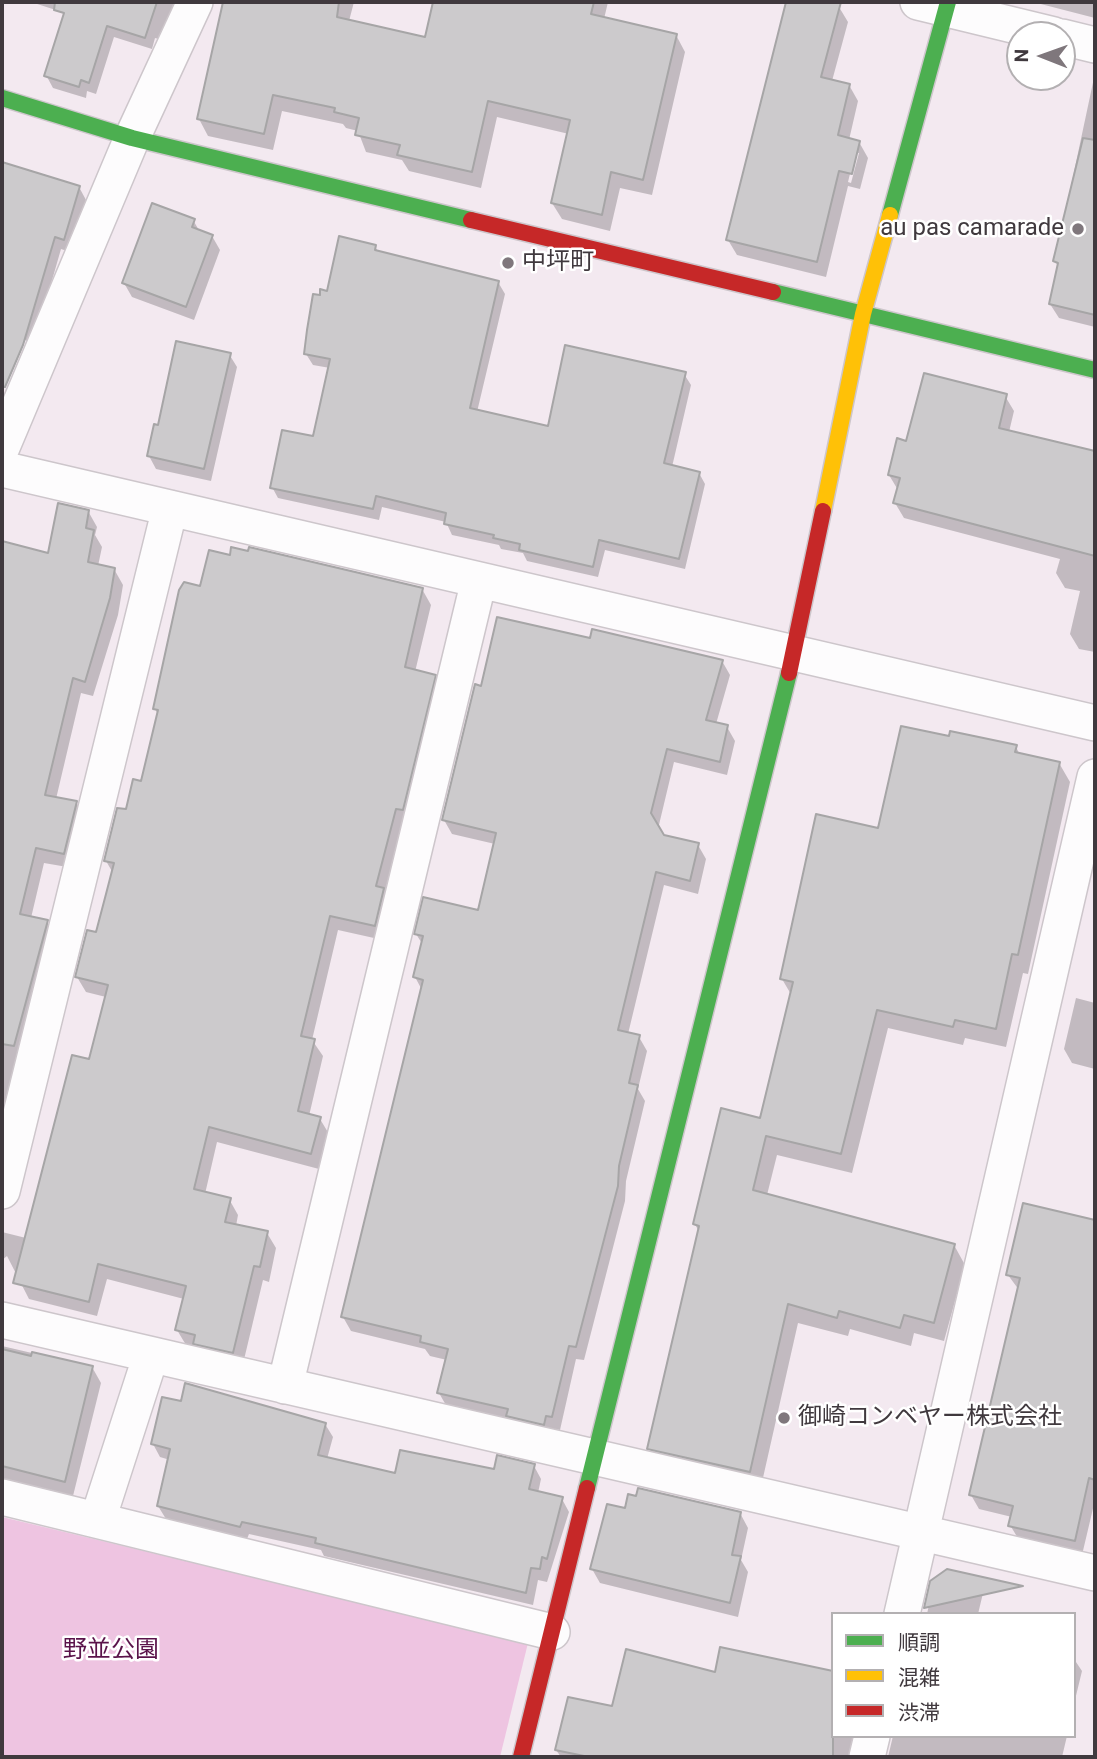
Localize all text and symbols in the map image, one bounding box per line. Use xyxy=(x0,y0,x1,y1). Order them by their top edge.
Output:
north arrow xyxy=(1006,21,1076,91)
text: N xyxy=(1010,49,1033,63)
place label: au pas camarade xyxy=(880,215,1064,243)
marker: au pas camarade xyxy=(1070,221,1086,237)
place label: 中坪町 xyxy=(522,249,594,277)
marker: 中坪町 xyxy=(500,255,516,271)
place label: 御崎コンベヤー株式会社 xyxy=(798,1404,1062,1432)
marker: 御崎コンベヤー株式会社 xyxy=(776,1410,792,1426)
legend xyxy=(831,1612,1076,1738)
text: 順調 xyxy=(898,1631,940,1655)
park label: 野並公園 xyxy=(63,1637,159,1665)
text: 混雑 xyxy=(898,1666,940,1690)
text: 渋滞 xyxy=(898,1701,940,1725)

